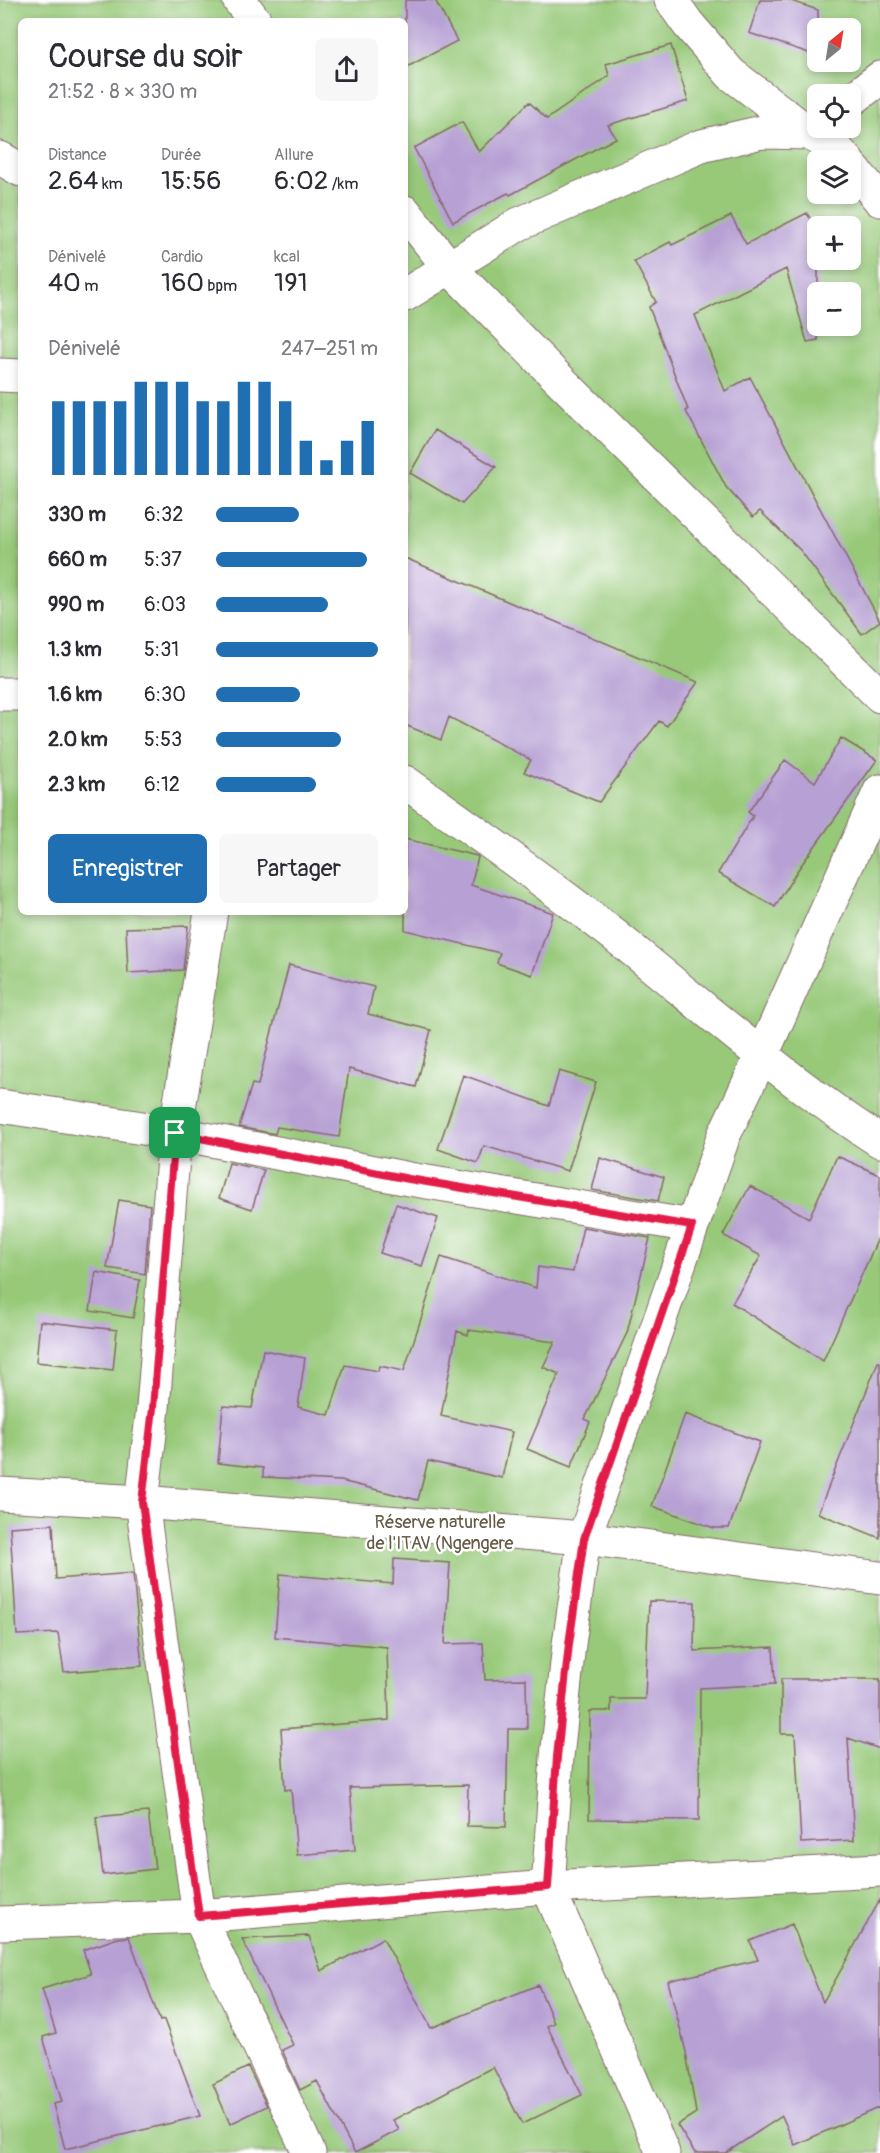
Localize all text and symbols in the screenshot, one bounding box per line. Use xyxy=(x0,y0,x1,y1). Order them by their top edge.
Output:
north arrow xyxy=(807,18,861,72)
map controls xyxy=(807,18,861,336)
text: Course du soir xyxy=(48,36,243,77)
button: share xyxy=(315,38,378,101)
text: 21:52 · 8 × 330 m xyxy=(48,79,197,104)
button: locate xyxy=(807,84,861,138)
text: Distance xyxy=(48,145,107,165)
text: Durée xyxy=(161,145,201,165)
text: Allure xyxy=(274,145,313,165)
button: layers xyxy=(807,150,861,204)
text: 2.64 xyxy=(48,165,98,197)
text: 15:56 xyxy=(161,165,221,197)
text: 6:02 xyxy=(274,165,328,197)
text: km xyxy=(98,174,123,194)
text: /km xyxy=(328,174,358,194)
button: + xyxy=(807,216,861,270)
text: Dénivelé xyxy=(48,247,106,267)
text: Cardio xyxy=(161,247,203,267)
text: kcal xyxy=(274,247,300,267)
text: 40 xyxy=(48,267,81,299)
text: 160 xyxy=(161,267,204,299)
text: 191 xyxy=(274,267,308,299)
text: m xyxy=(81,276,99,296)
text: bpm xyxy=(204,276,237,296)
button: − xyxy=(807,282,861,336)
text: Dénivelé xyxy=(48,336,121,361)
text: 247–251 m xyxy=(281,336,378,361)
text: 330 m xyxy=(48,502,106,527)
text: 6:32 xyxy=(144,502,183,527)
text: 660 m xyxy=(48,547,107,572)
text: 5:37 xyxy=(144,547,182,572)
text: 990 m xyxy=(48,592,104,617)
text: 6:03 xyxy=(144,592,186,617)
text: 1.3 km xyxy=(48,637,102,662)
text: 5:31 xyxy=(144,637,179,662)
text: 1.6 km xyxy=(48,682,102,707)
text: 6:30 xyxy=(144,682,186,707)
text: 2.0 km xyxy=(48,727,108,752)
text: 5:53 xyxy=(144,727,182,752)
text: 2.3 km xyxy=(48,772,105,797)
text: 6:12 xyxy=(144,772,180,797)
button: Enregistrer xyxy=(48,834,207,903)
button: Partager xyxy=(219,834,378,903)
pin xyxy=(149,1107,200,1158)
icon: arrive xyxy=(158,1116,191,1149)
park label: Réserve naturelle de l'ITAV (Ngengere xyxy=(367,1511,514,1555)

